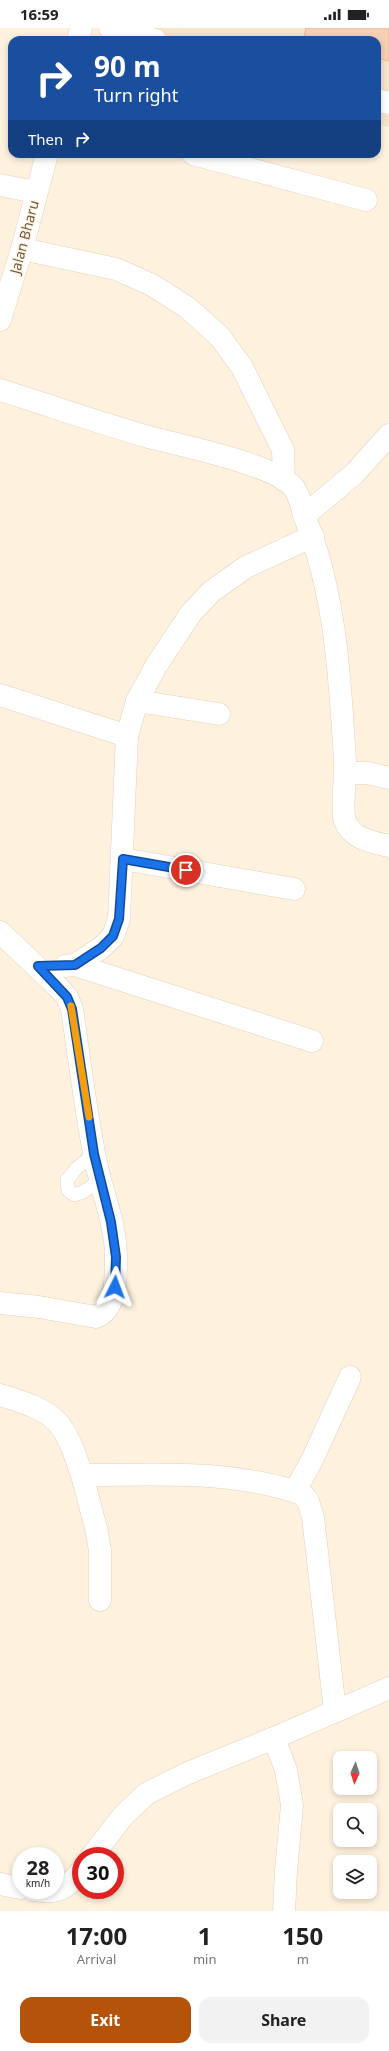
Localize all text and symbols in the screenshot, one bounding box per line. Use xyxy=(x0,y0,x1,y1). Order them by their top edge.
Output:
text: 16:59 xyxy=(20,4,59,24)
text: 90 m xyxy=(94,47,161,85)
icon: right xyxy=(28,52,80,104)
text: Turn right xyxy=(94,83,178,107)
icon: right xyxy=(71,128,93,150)
text: Then xyxy=(28,129,63,149)
street label: Jalan Bharu xyxy=(5,198,43,278)
pin xyxy=(169,853,203,887)
icon: arrive xyxy=(175,859,197,881)
position arrow xyxy=(94,1266,136,1308)
north arrow xyxy=(333,1751,377,1795)
map controls xyxy=(333,1751,377,1899)
button: search xyxy=(333,1803,377,1847)
speed limit sign: 30 xyxy=(72,1847,124,1899)
text: 28 xyxy=(27,1854,49,1881)
button: layers xyxy=(333,1855,377,1899)
text: km/h xyxy=(26,1876,50,1890)
text: 17:00 xyxy=(66,1919,127,1952)
text: 1 xyxy=(198,1919,212,1952)
text: 150 xyxy=(282,1919,323,1952)
text: Arrival xyxy=(77,1950,116,1968)
text: min xyxy=(193,1950,216,1968)
text: m xyxy=(297,1950,309,1968)
button: Exit xyxy=(20,1997,191,2043)
button: Share xyxy=(199,1997,369,2043)

